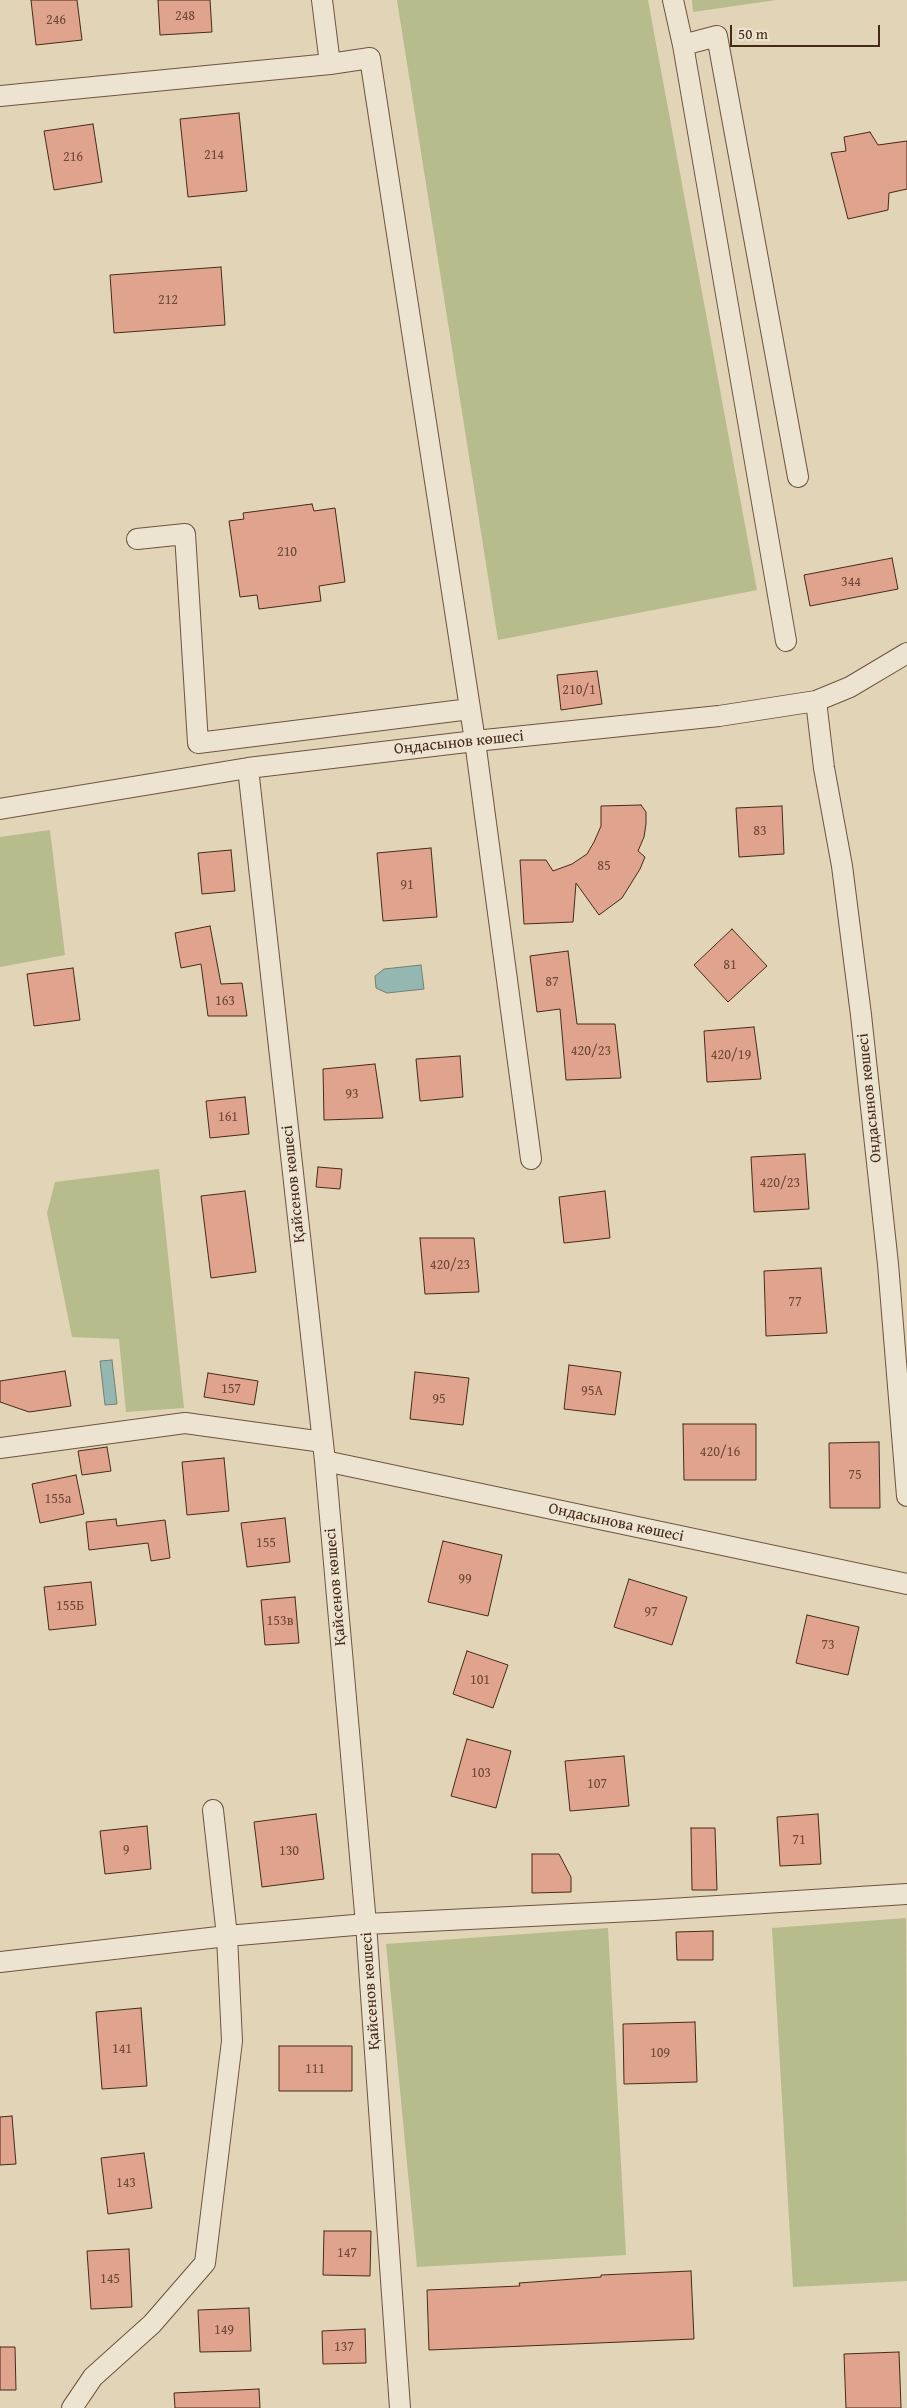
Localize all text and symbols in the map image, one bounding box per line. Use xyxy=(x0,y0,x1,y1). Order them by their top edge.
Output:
house number: 248 xyxy=(175,8,195,24)
house number: 246 xyxy=(46,12,66,28)
scale bar xyxy=(732,15,882,47)
text: 50 m xyxy=(738,23,768,44)
house number: 214 xyxy=(204,147,224,163)
house number: 216 xyxy=(63,149,83,165)
house number: 212 xyxy=(158,292,178,308)
house number: 210 xyxy=(277,544,297,560)
house number: 344 xyxy=(841,574,861,590)
house number: 210/1 xyxy=(562,682,596,698)
street label: Оңдасынов көшесі xyxy=(393,727,525,759)
house number: 83 xyxy=(753,823,767,839)
house number: 85 xyxy=(597,858,611,874)
house number: 91 xyxy=(400,877,414,893)
house number: 81 xyxy=(723,957,737,973)
house number: 87 xyxy=(545,974,559,990)
house number: 163 xyxy=(215,993,235,1009)
street label: Ондасынов көшесі xyxy=(854,1032,886,1164)
house number: 420/23 xyxy=(571,1043,611,1059)
house number: 420/19 xyxy=(711,1047,751,1063)
house number: 93 xyxy=(345,1086,359,1102)
house number: 161 xyxy=(218,1109,238,1125)
street label: Қайсенов көшесі xyxy=(278,1124,310,1244)
house number: 420/23 xyxy=(760,1175,800,1191)
house number: 420/23 xyxy=(430,1257,470,1273)
house number: 77 xyxy=(788,1294,802,1310)
house number: 157 xyxy=(221,1381,241,1397)
house number: 95А xyxy=(581,1383,603,1399)
house number: 95 xyxy=(432,1391,446,1407)
house number: 420/16 xyxy=(700,1444,740,1460)
house number: 75 xyxy=(848,1467,862,1483)
house number: 155а xyxy=(45,1491,71,1507)
street label: Ондасынова көшесі xyxy=(547,1499,685,1547)
street label: Қайсенов көшесі xyxy=(321,1527,351,1647)
house number: 155 xyxy=(256,1535,276,1551)
house number: 99 xyxy=(458,1571,472,1587)
house number: 155Б xyxy=(56,1598,84,1614)
house number: 97 xyxy=(644,1604,658,1620)
house number: 153в xyxy=(266,1613,294,1629)
house number: 73 xyxy=(821,1637,835,1653)
house number: 101 xyxy=(470,1672,490,1688)
house number: 103 xyxy=(471,1765,491,1781)
house number: 107 xyxy=(587,1776,607,1792)
house number: 71 xyxy=(792,1832,806,1848)
house number: 9 xyxy=(123,1842,129,1858)
house number: 130 xyxy=(279,1843,299,1859)
street label: Қайсенов көшесі xyxy=(357,1931,385,2051)
house number: 141 xyxy=(112,2041,132,2057)
house number: 109 xyxy=(650,2045,670,2061)
house number: 111 xyxy=(305,2061,325,2077)
house number: 143 xyxy=(116,2175,136,2191)
house number: 147 xyxy=(337,2245,357,2261)
house number: 145 xyxy=(100,2271,120,2287)
house number: 149 xyxy=(214,2322,234,2338)
house number: 137 xyxy=(334,2339,354,2355)

